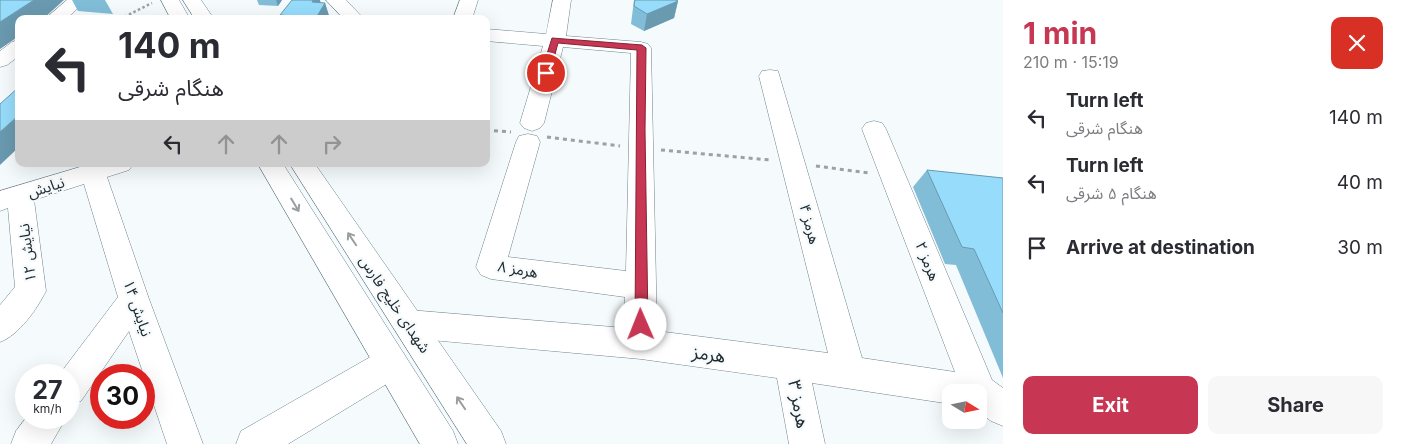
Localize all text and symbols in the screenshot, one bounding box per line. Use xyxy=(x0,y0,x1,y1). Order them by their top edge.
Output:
text: 1 min xyxy=(1023,15,1097,51)
button: close xyxy=(1331,17,1383,69)
text: 140 m xyxy=(118,24,221,66)
icon: left xyxy=(35,35,100,100)
pin xyxy=(525,52,567,94)
text: 210 m · 15:19 xyxy=(1023,52,1119,72)
icon: arrive xyxy=(532,59,560,87)
text: هنگام شرقی xyxy=(118,75,224,101)
text: Turn left xyxy=(1066,89,1144,112)
icon: left xyxy=(1023,104,1051,132)
text: 140 m xyxy=(1329,106,1383,129)
text: هنگام شرقی xyxy=(1066,118,1143,138)
icon: left xyxy=(159,130,187,158)
icon: ahead xyxy=(212,130,240,158)
icon: ahead xyxy=(265,130,293,158)
icon: right xyxy=(318,130,346,158)
text: Turn left xyxy=(1066,154,1144,177)
icon: left xyxy=(1023,169,1051,197)
text: 40 m xyxy=(1337,171,1383,194)
street label: نیایش xyxy=(25,172,67,202)
text: هنگام ۵ شرقی xyxy=(1066,183,1157,203)
one-way arrow xyxy=(291,198,301,212)
street label: هرمز ۴ xyxy=(796,202,824,246)
street label: نیایش ۱۲ xyxy=(14,223,40,283)
one-way arrow xyxy=(347,232,357,246)
icon: arrive xyxy=(1023,234,1051,262)
text: Arrive at destination xyxy=(1066,236,1255,259)
text: 30 m xyxy=(1337,236,1383,259)
street label: هرمز ۲ xyxy=(912,239,944,283)
street label: شهدای خلیج فارس xyxy=(353,252,435,358)
street label: هرمز ۸ xyxy=(496,256,540,282)
street label: نیایش ۱۴ xyxy=(119,277,157,339)
position arrow xyxy=(614,298,666,350)
street label: هرمز xyxy=(690,341,727,368)
speed limit sign: 30 xyxy=(90,364,155,429)
text: 27 xyxy=(32,375,63,405)
button: Exit xyxy=(1023,376,1198,434)
button: Share xyxy=(1208,376,1383,434)
street label: هرمز ۳ xyxy=(783,378,814,430)
north arrow xyxy=(942,384,988,429)
map controls xyxy=(942,384,987,429)
one-way arrow xyxy=(456,397,466,411)
text: km/h xyxy=(33,401,62,416)

